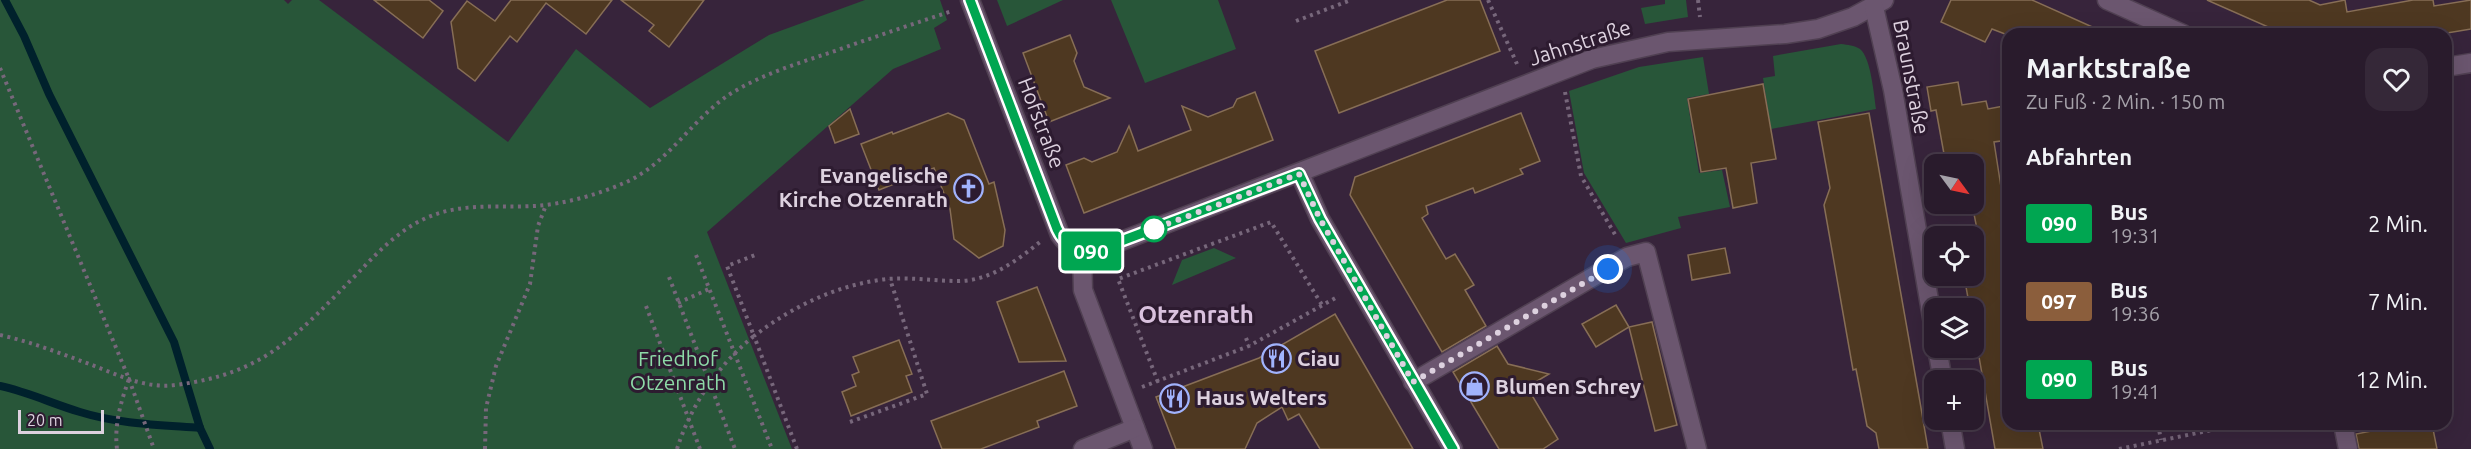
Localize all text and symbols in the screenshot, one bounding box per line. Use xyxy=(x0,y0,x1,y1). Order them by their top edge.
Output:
street label: Jahnstraße xyxy=(1526,14,1634,70)
street label: Braunstraße xyxy=(1889,17,1935,136)
button: heart xyxy=(2365,48,2428,111)
text: Marktstraße xyxy=(2026,52,2191,83)
street label: Hofstraße xyxy=(1014,74,1070,171)
text: Zu Fuß · 2 Min. · 150 m xyxy=(2026,90,2225,113)
text: Abfahrten xyxy=(2026,144,2132,169)
north arrow xyxy=(1924,154,1984,214)
map controls xyxy=(1924,154,1984,430)
place label: Evangelische Kirche Otzenrath xyxy=(779,163,948,211)
church icon: Evangelische Kirche Otzenrath xyxy=(953,172,985,204)
text: Bus xyxy=(2110,199,2148,224)
text: 090 xyxy=(2041,211,2077,235)
text: 2 Min. xyxy=(2368,211,2428,236)
unlabelled marker xyxy=(1141,216,1167,242)
text: 19:31 xyxy=(2110,224,2160,247)
button: locate xyxy=(1924,226,1984,286)
line badge: 090 xyxy=(1056,232,1126,270)
text: 090 xyxy=(1073,239,1109,263)
your location xyxy=(1593,254,1623,284)
text: Bus xyxy=(2110,277,2148,302)
text: 097 xyxy=(2041,289,2077,313)
text: 7 Min. xyxy=(2368,289,2428,314)
button: layers xyxy=(1924,298,1984,358)
district label: Otzenrath xyxy=(1138,301,1254,328)
text: 19:36 xyxy=(2110,302,2160,325)
restaurant icon: Ciau xyxy=(1260,343,1292,375)
park label: Friedhof Otzenrath xyxy=(630,346,726,394)
place label: Ciau xyxy=(1297,346,1340,370)
text: Bus xyxy=(2110,355,2148,380)
text: 090 xyxy=(2041,367,2077,391)
text: 12 Min. xyxy=(2356,367,2428,392)
button: + xyxy=(1924,370,1984,430)
shop icon: Blumen Schrey xyxy=(1458,371,1490,403)
place label: Blumen Schrey xyxy=(1495,374,1641,398)
text: 19:41 xyxy=(2110,380,2160,403)
restaurant icon: Haus Welters xyxy=(1159,382,1191,414)
place label: Haus Welters xyxy=(1196,385,1327,409)
scale bar xyxy=(18,407,104,434)
text: 20 m xyxy=(27,411,63,429)

